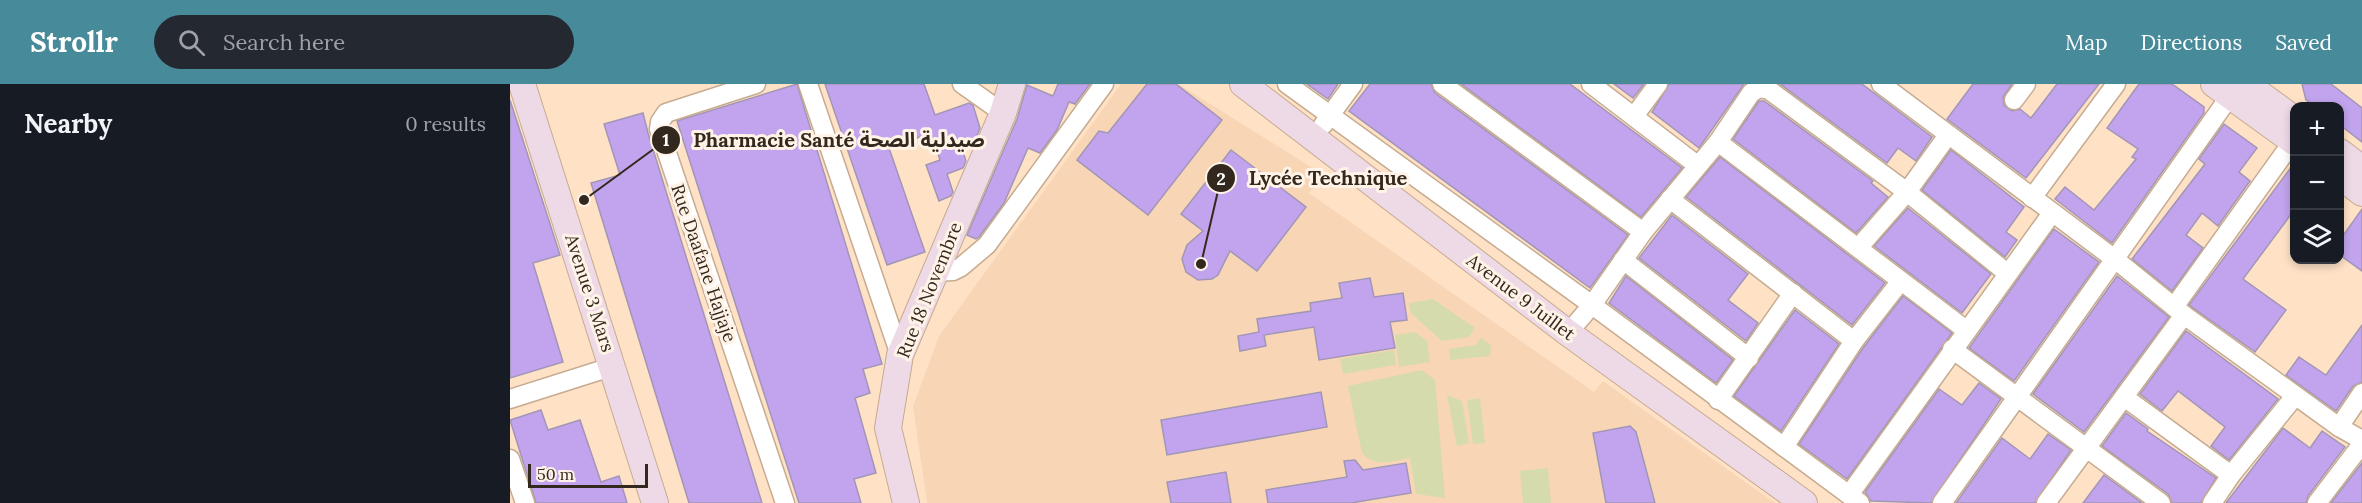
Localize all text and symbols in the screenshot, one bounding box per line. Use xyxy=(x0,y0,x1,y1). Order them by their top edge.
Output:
search box xyxy=(154,15,574,69)
text: Strollr xyxy=(30,24,118,60)
icon: search xyxy=(175,26,208,59)
text: Search here xyxy=(223,28,345,56)
text: Map xyxy=(2065,29,2108,56)
text: Directions xyxy=(2141,29,2242,56)
text: Saved xyxy=(2275,29,2332,56)
map controls xyxy=(2290,102,2344,264)
button: + xyxy=(2290,102,2344,156)
text: Nearby xyxy=(24,107,112,140)
text: 0 results xyxy=(405,111,486,136)
callout: Pharmacie Santé صيدلية الصحة xyxy=(651,121,997,159)
text: Pharmacie Santé صيدلية الصحة xyxy=(693,127,985,152)
text: 1 xyxy=(662,128,670,151)
button: − xyxy=(2290,156,2344,210)
callout: Lycée Technique xyxy=(1206,159,1419,197)
text: Lycée Technique xyxy=(1249,165,1408,190)
text: 2 xyxy=(1216,167,1226,190)
street label: Rue Daafane Hajjaje xyxy=(666,181,742,345)
button: layers xyxy=(2290,210,2344,264)
street label: Rue 18 Novembre xyxy=(891,218,967,361)
street label: Avenue 3 Mars xyxy=(560,230,620,355)
street label: Avenue 9 Juillet xyxy=(1461,248,1580,345)
scale bar xyxy=(528,461,648,488)
text: 50 m xyxy=(537,464,574,484)

